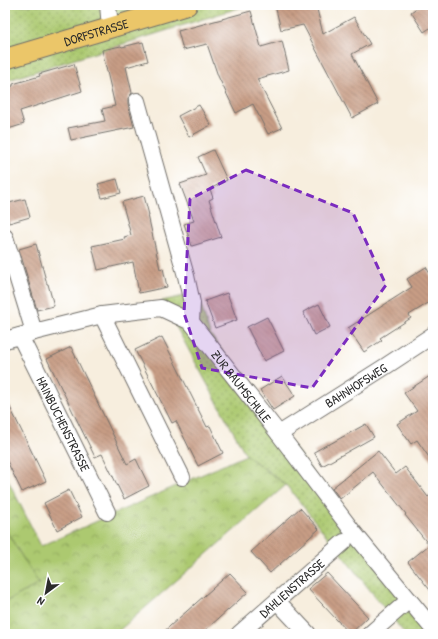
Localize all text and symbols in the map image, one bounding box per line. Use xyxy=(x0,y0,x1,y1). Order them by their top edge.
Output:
street label: DORFSTRASSE xyxy=(62,14,131,50)
street label: ZUR BAUMSCHULE xyxy=(207,346,276,426)
street label: BAHNHOFSWEG xyxy=(321,358,391,412)
street label: HAINBUCHENSTRASSE xyxy=(32,373,95,475)
street label: DAHLIENSTRASSE xyxy=(255,554,328,621)
north arrow xyxy=(26,573,66,613)
text: N xyxy=(34,594,47,609)

